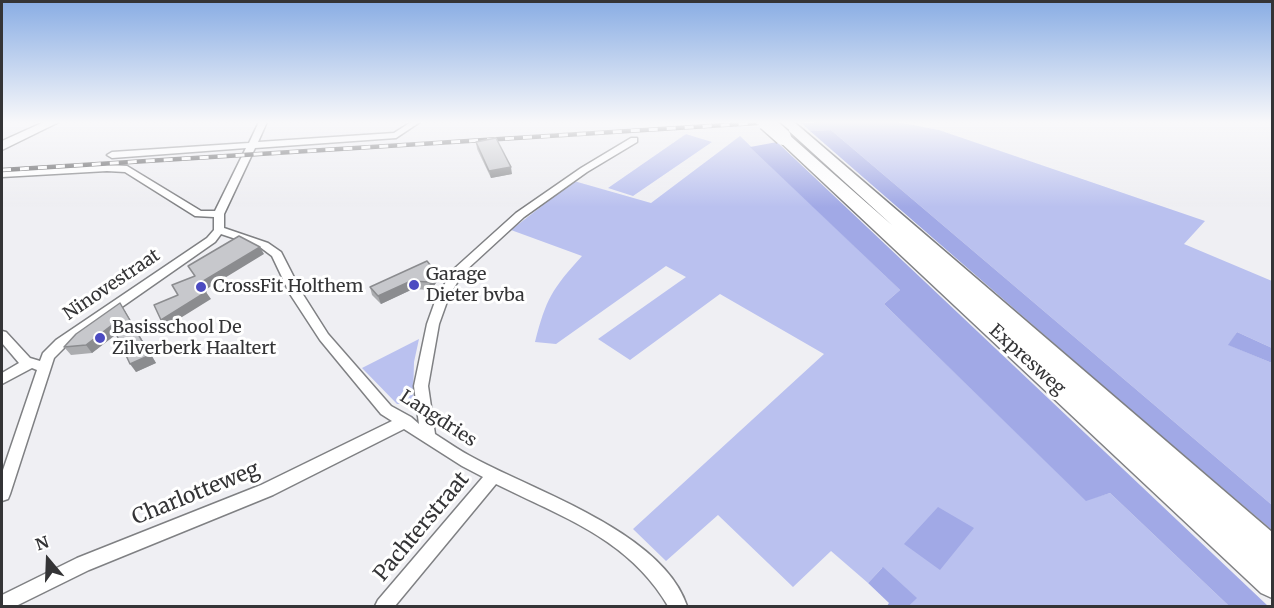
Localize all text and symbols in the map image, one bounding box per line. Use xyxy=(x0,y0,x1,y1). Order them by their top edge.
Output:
street label: Ninovestraat xyxy=(60,245,164,325)
place label: Garage Dieter bvba xyxy=(426,264,525,306)
place label: CrossFit Holthem xyxy=(213,276,363,298)
marker: Garage Dieter bvba xyxy=(407,278,421,292)
marker: CrossFit Holthem xyxy=(194,280,208,294)
place label: Basisschool De Zilverberk Haaltert xyxy=(112,317,276,360)
street label: Expresweg xyxy=(985,320,1069,400)
marker: Basisschool De Zilverberk Haaltert xyxy=(93,331,107,345)
street label: Langdries xyxy=(396,386,480,452)
street label: Charlotteweg xyxy=(129,457,263,531)
street label: Pachterstraat xyxy=(369,467,475,587)
north arrow xyxy=(18,530,78,590)
text: N xyxy=(33,531,51,554)

